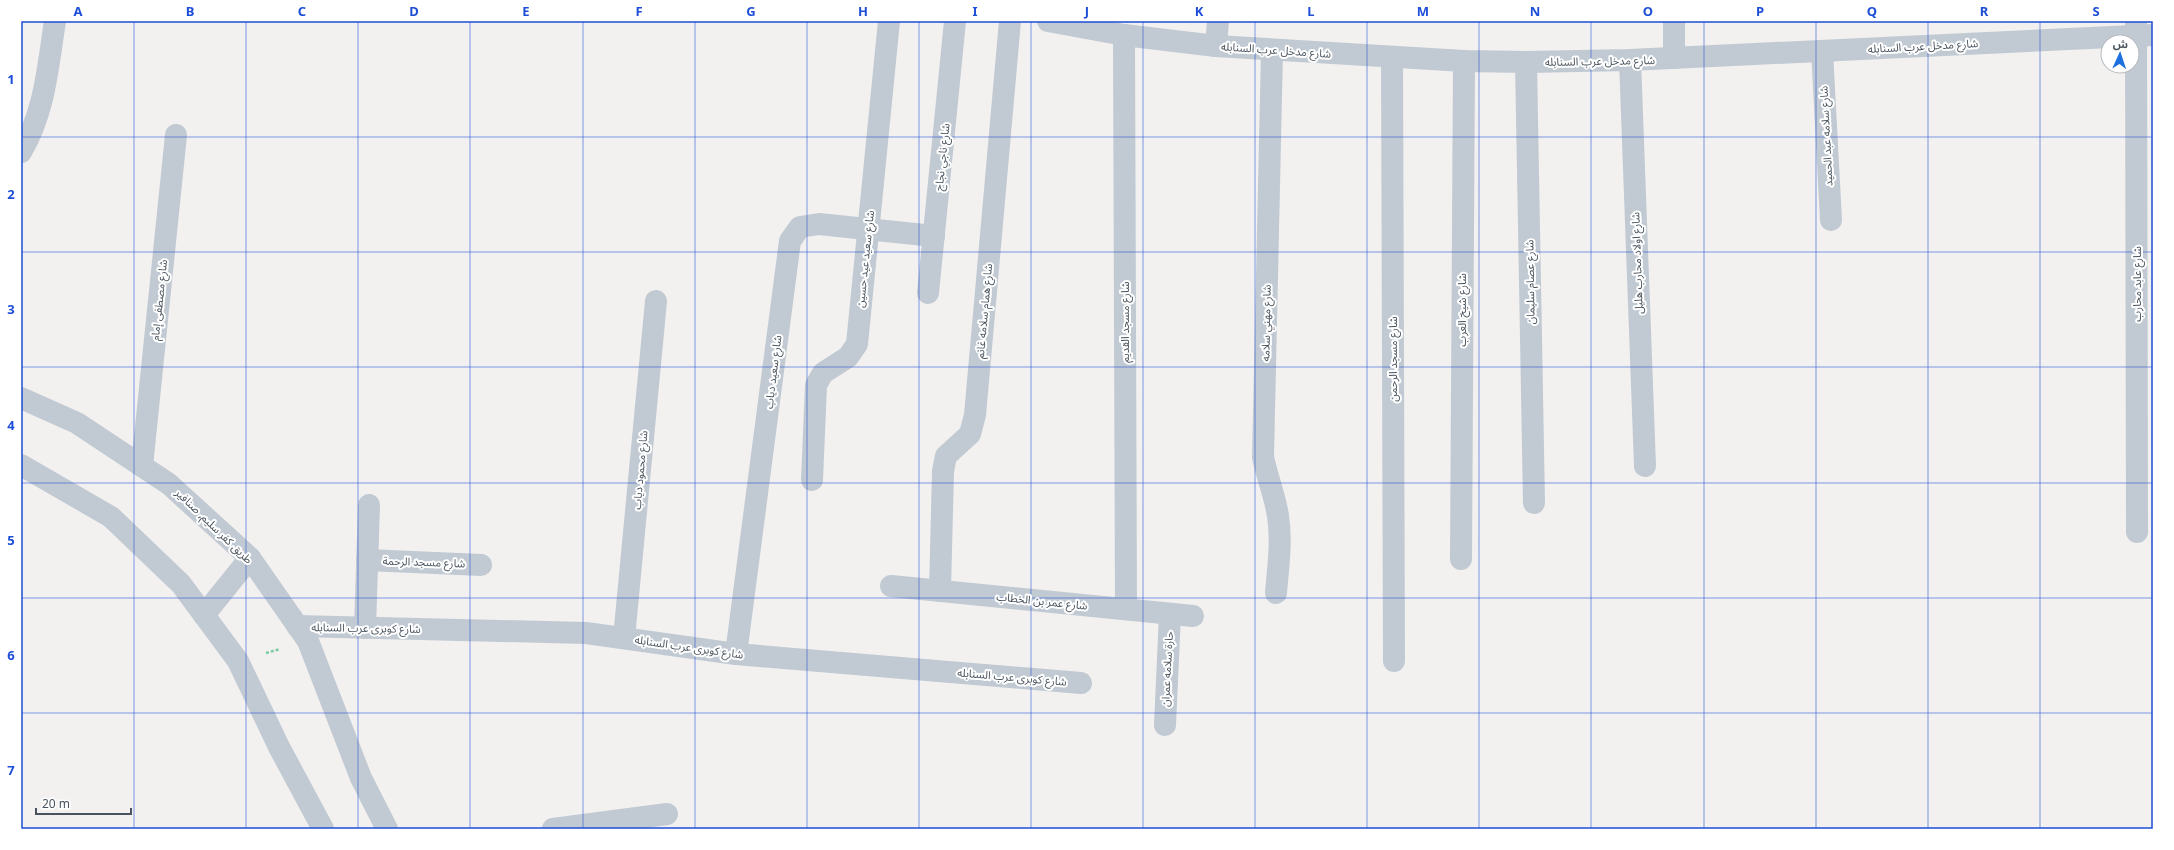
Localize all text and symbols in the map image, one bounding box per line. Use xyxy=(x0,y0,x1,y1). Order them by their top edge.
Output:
text: A xyxy=(74,2,83,20)
text: B xyxy=(186,2,194,20)
text: C xyxy=(298,2,306,20)
text: D xyxy=(409,2,419,20)
text: E xyxy=(522,2,530,20)
text: F xyxy=(635,2,643,20)
text: G xyxy=(746,2,756,20)
text: H xyxy=(858,2,868,20)
text: I xyxy=(972,2,978,20)
text: J xyxy=(1084,2,1089,20)
text: K xyxy=(1195,2,1204,20)
text: L xyxy=(1307,2,1315,20)
text: M xyxy=(1417,2,1429,20)
text: N xyxy=(1530,2,1540,20)
text: O xyxy=(1643,2,1653,20)
text: P xyxy=(1756,2,1764,20)
text: Q xyxy=(1867,2,1877,20)
text: R xyxy=(1980,2,1989,20)
text: S xyxy=(2092,2,2100,20)
north arrow xyxy=(2100,34,2140,74)
street label: شارع مدخل عرب السنابله xyxy=(1867,35,1979,57)
text: ش xyxy=(2113,36,2128,51)
street label: شارع مدخل عرب السنابله xyxy=(1220,38,1332,62)
street label: شارع مدخل عرب السنابله xyxy=(1545,52,1656,70)
text: 1 xyxy=(7,70,15,88)
street label: شارع سلامه عبد الحميد xyxy=(1815,85,1837,187)
street label: شارع ناجي نجاح xyxy=(930,122,955,192)
text: 2 xyxy=(7,185,15,203)
street label: شارع سعيد عيد حسين xyxy=(852,209,878,308)
street label: شارع اولاد محارب هليل xyxy=(1627,211,1647,314)
street label: شارع عصام سليمان xyxy=(1521,239,1539,325)
street label: شارع عابد محارب xyxy=(2129,246,2145,322)
street label: شارع مصطفى إمام xyxy=(147,258,171,341)
street label: شارع همام سلامه غانم xyxy=(972,262,997,359)
street label: شارع شيخ العرب xyxy=(1454,273,1470,347)
street label: شارع مسجد القديم xyxy=(1117,281,1134,363)
street label: شارع مهني سلامه xyxy=(1257,284,1276,362)
text: 3 xyxy=(7,300,15,318)
street label: شارع مسجد الرحمن xyxy=(1385,316,1401,402)
street label: شارع سعيد دياب xyxy=(761,334,786,410)
text: 4 xyxy=(7,416,15,434)
street label: شارع محمود دياب xyxy=(629,429,651,510)
street label: طريق كفر سليم, صنافير xyxy=(170,484,256,568)
text: 5 xyxy=(7,531,15,549)
street label: شارع مسجد الرحمة xyxy=(382,553,466,571)
street label: شارع عمر بن الخطاب xyxy=(996,588,1089,614)
street label: شارع كوبرى عرب السنابله xyxy=(311,619,421,637)
street label: حارة سلامه عمران xyxy=(1157,630,1176,707)
street label: شارع كوبرى عرب السنابله xyxy=(634,631,745,663)
text: 6 xyxy=(7,646,15,664)
street label: شارع كوبرى عرب السنابله xyxy=(957,664,1068,690)
text: 7 xyxy=(7,761,15,779)
scale bar xyxy=(36,790,131,816)
text: 20 m xyxy=(42,795,70,812)

